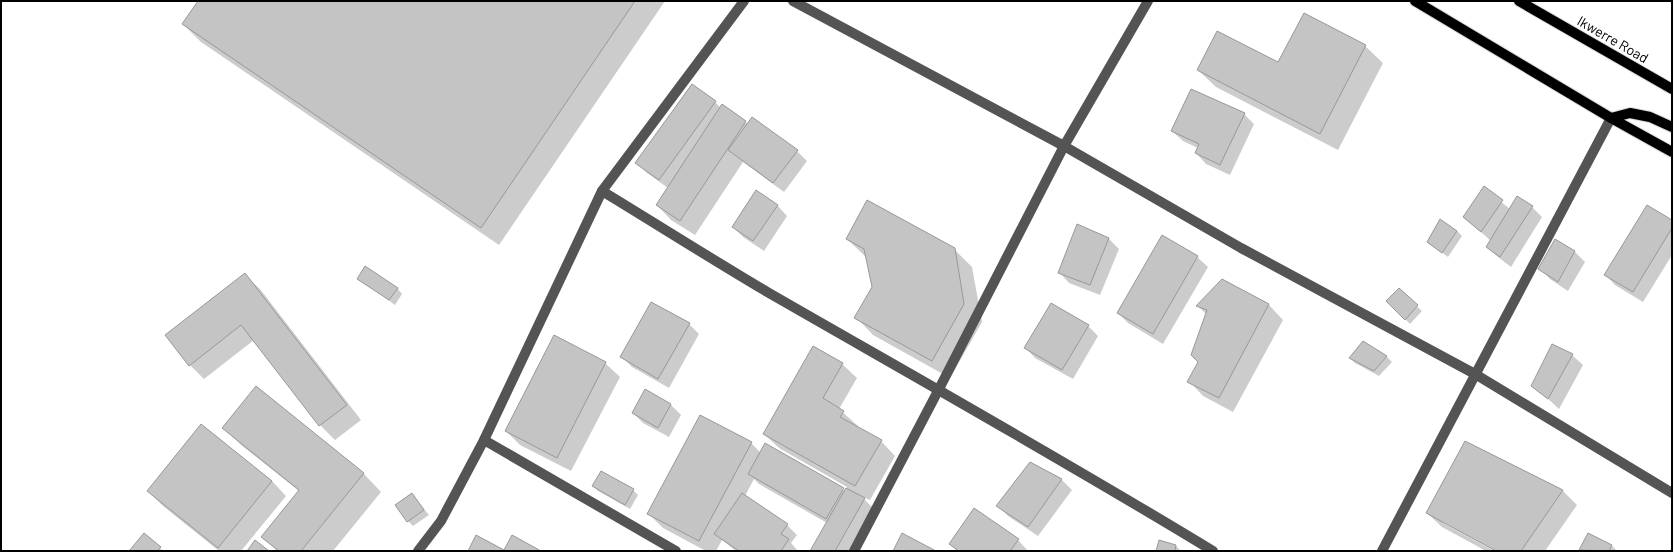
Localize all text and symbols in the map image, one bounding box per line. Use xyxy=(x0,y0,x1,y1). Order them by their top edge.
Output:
street label: Ikwerre Road xyxy=(1574,12,1652,66)

